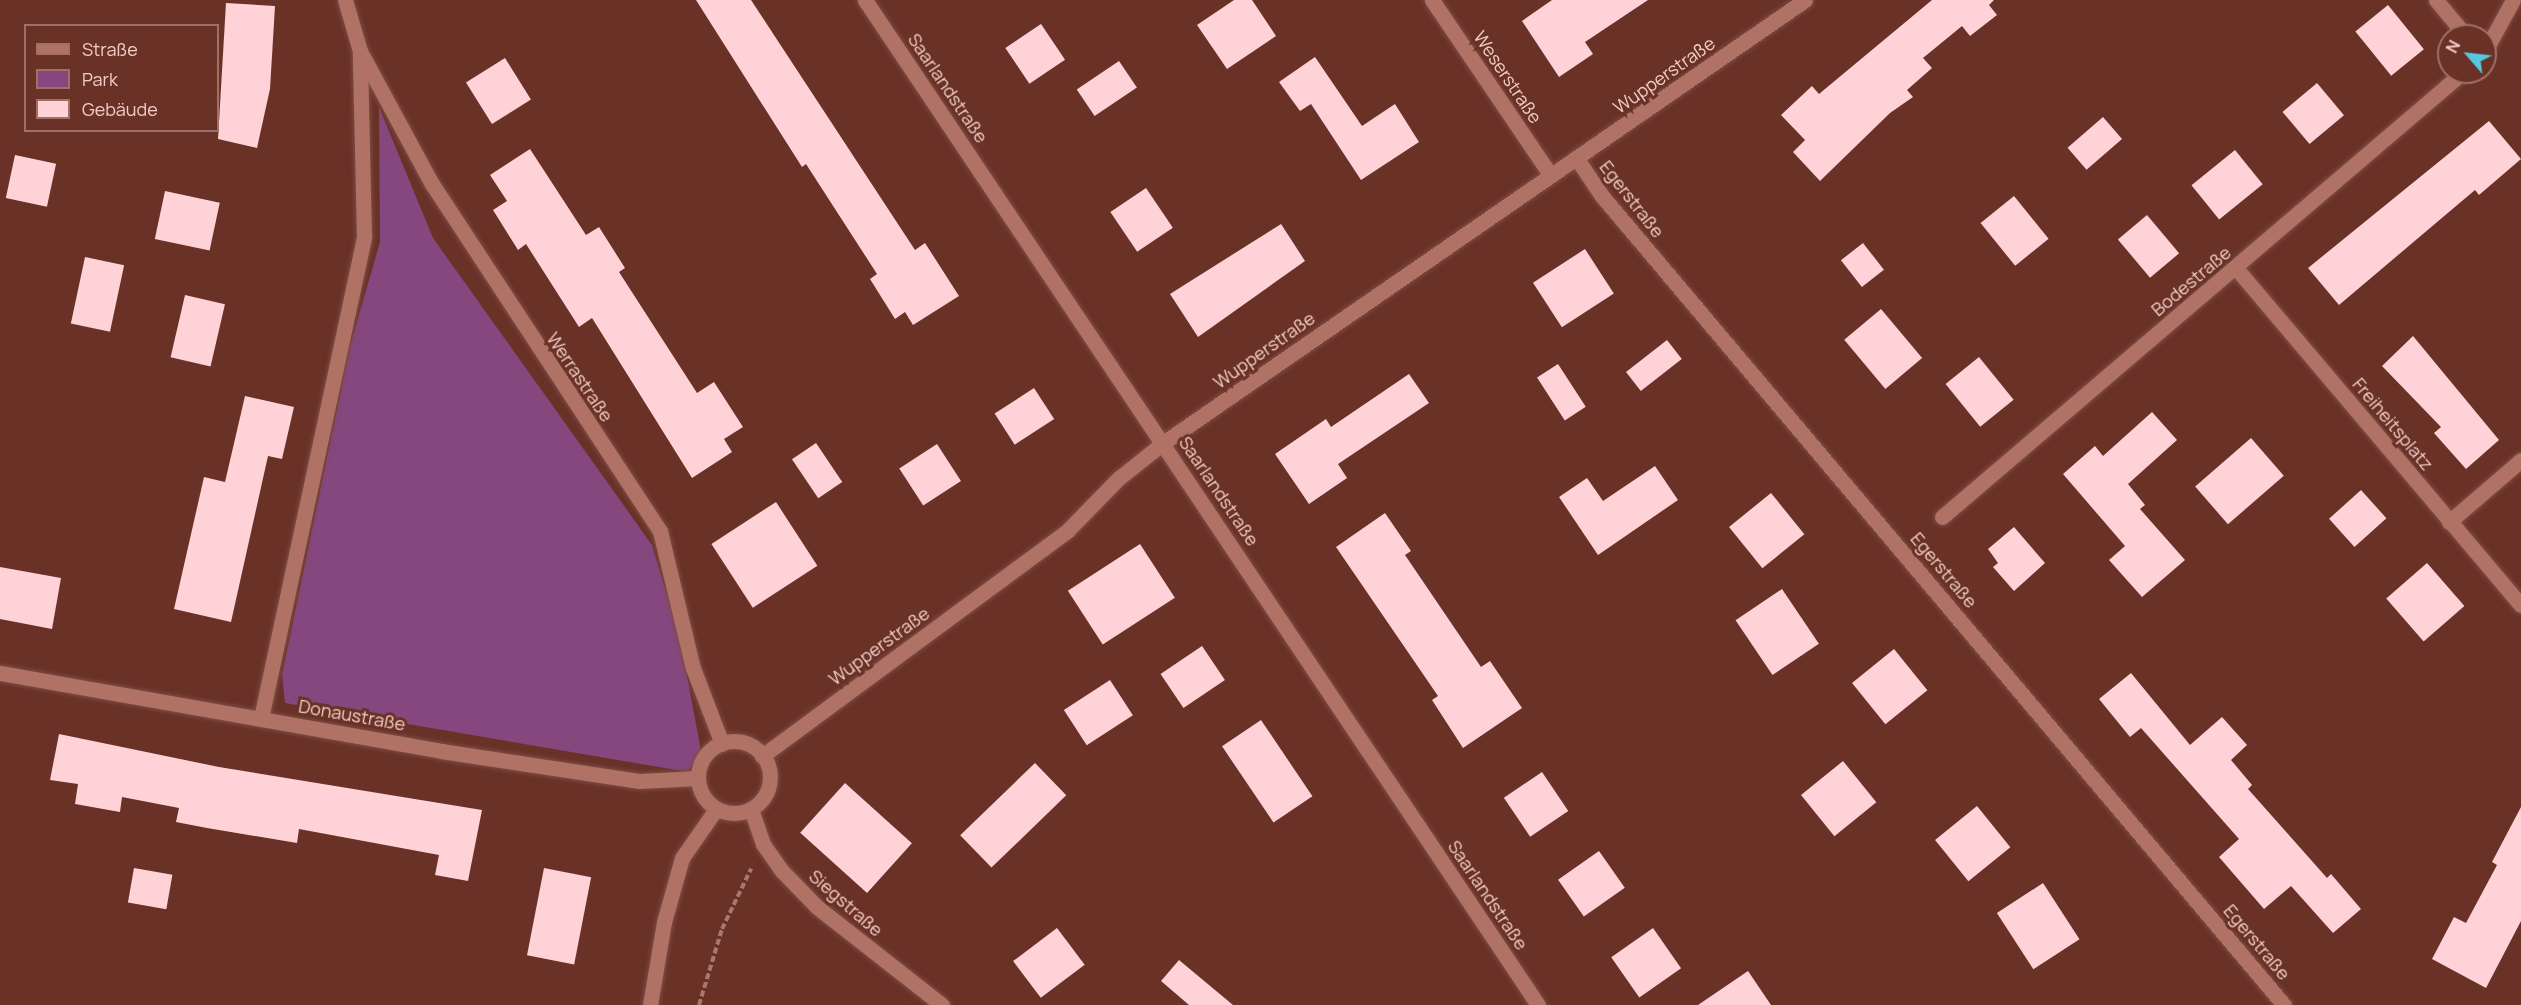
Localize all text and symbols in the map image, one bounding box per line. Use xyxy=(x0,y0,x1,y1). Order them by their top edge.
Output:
legend xyxy=(24,24,219,132)
north arrow xyxy=(2437,24,2497,84)
street label: Weserstraße xyxy=(1469,27,1547,127)
street label: Saarlandstraße xyxy=(903,29,993,147)
street label: Wupperstraße xyxy=(1609,32,1719,118)
text: N xyxy=(2440,36,2465,57)
text: Straße xyxy=(82,37,138,61)
text: Park xyxy=(82,67,118,91)
text: Gebäude xyxy=(82,97,158,121)
street label: Egerstraße xyxy=(1595,156,1669,242)
street label: Bodestraße xyxy=(2147,242,2235,320)
street label: Wupperstraße xyxy=(1209,307,1319,393)
street label: Werrastraße xyxy=(542,328,618,426)
street label: Freiheitsplatz xyxy=(2348,373,2438,475)
street label: Saarlandstraße xyxy=(1174,432,1264,550)
street label: Egerstraße xyxy=(1906,528,1982,612)
street label: Wupperstraße xyxy=(825,602,933,690)
street label: Donaustraße xyxy=(297,695,407,735)
street label: Saarlandstraße xyxy=(1443,836,1533,954)
street label: Siegstraße xyxy=(805,865,887,941)
street label: Egerstraße xyxy=(2219,900,2295,984)

